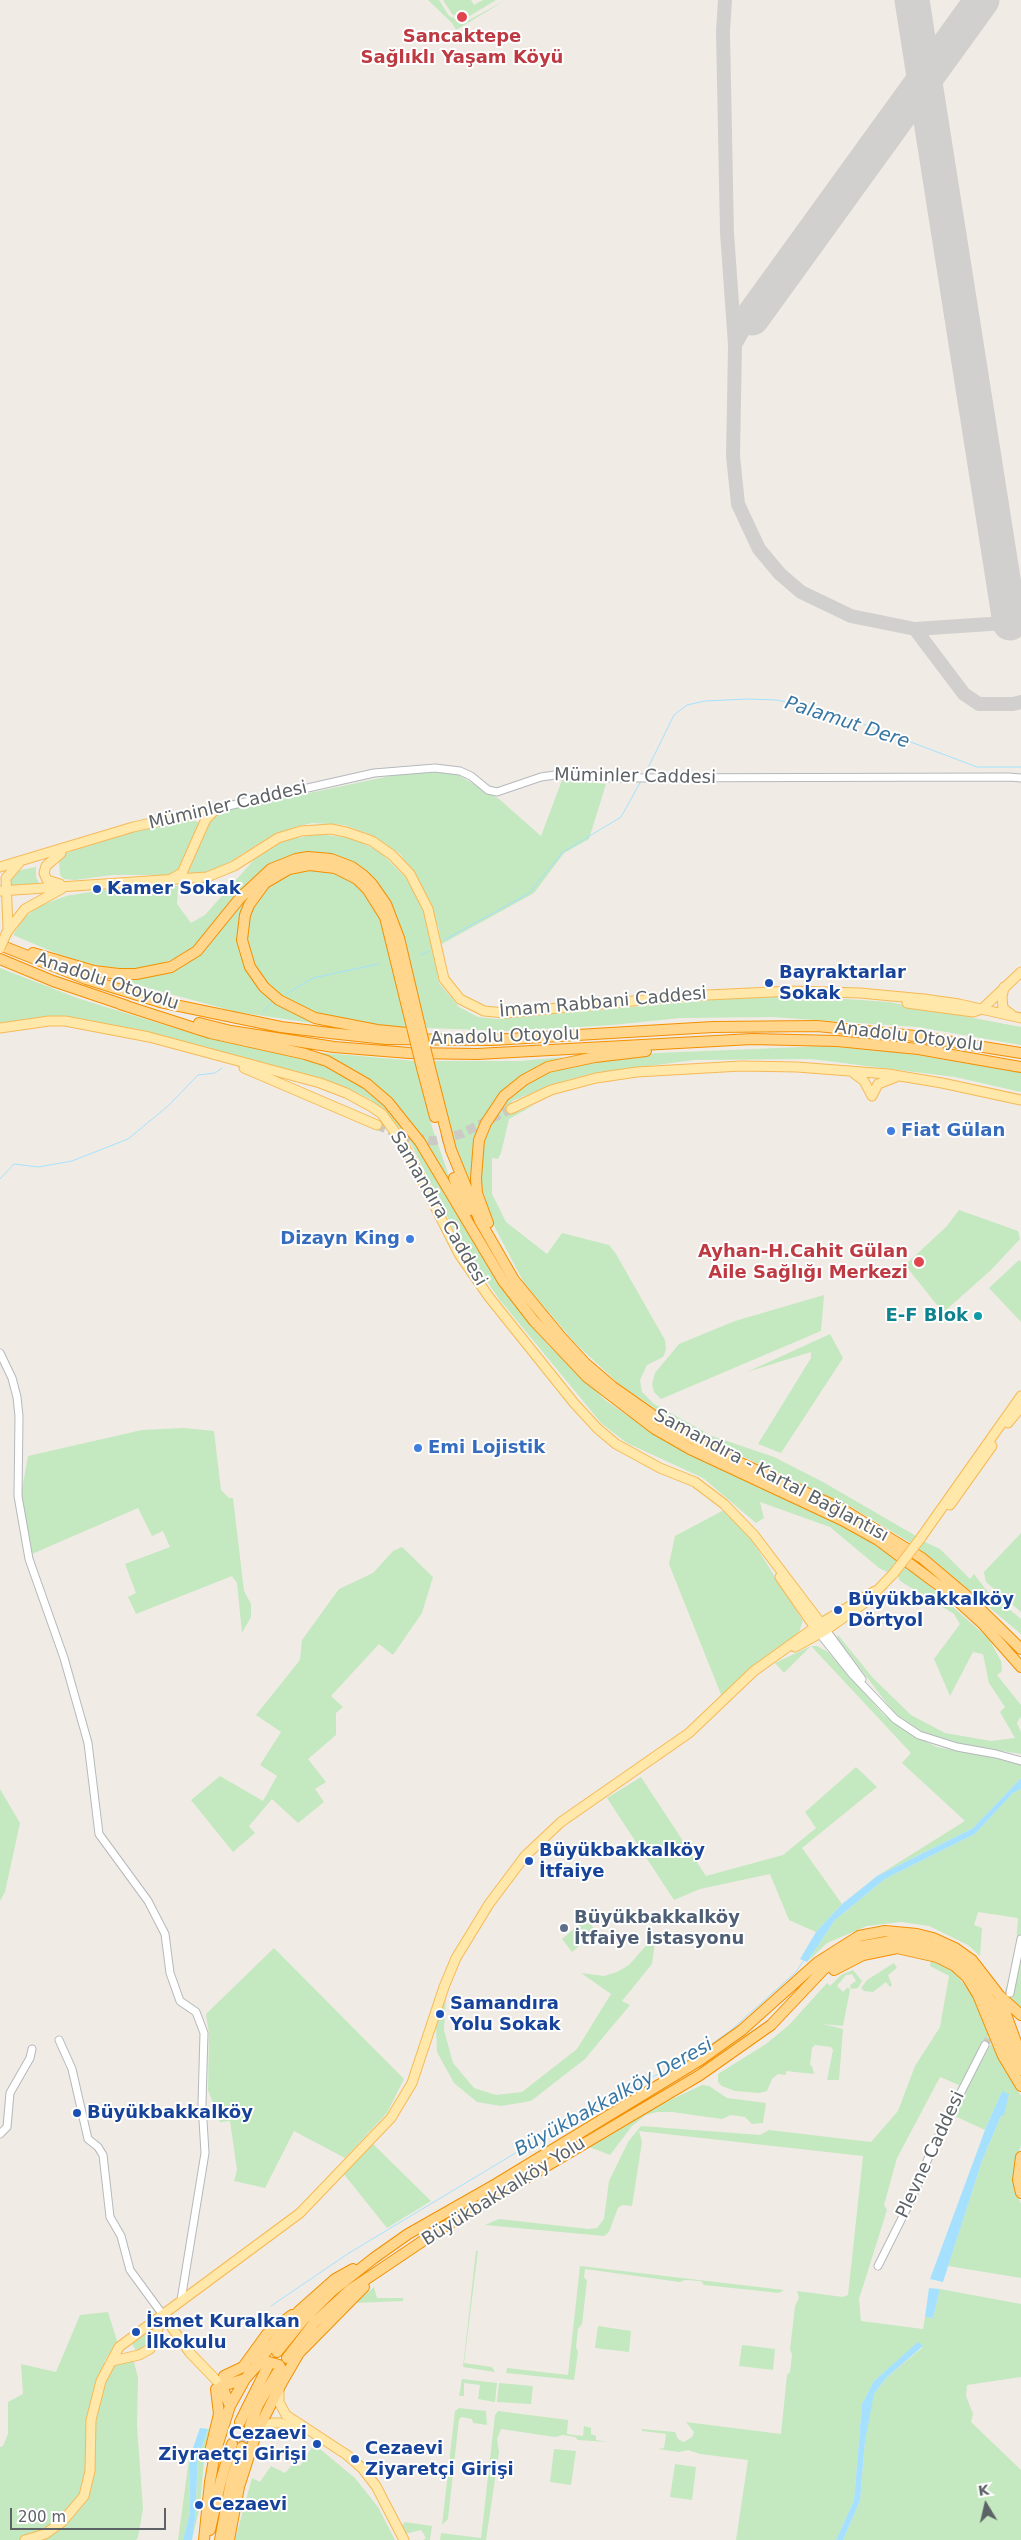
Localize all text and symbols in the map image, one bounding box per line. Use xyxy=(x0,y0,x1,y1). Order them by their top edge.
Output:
marker: Sancaktepe Sağlıklı Yaşam Köyü xyxy=(455,10,469,24)
place label: Sancaktepe Sağlıklı Yaşam Köyü xyxy=(361,26,563,68)
water label: Palamut Dere xyxy=(782,692,912,754)
street label: Müminler Caddesi xyxy=(554,765,716,789)
street label: Müminler Caddesi xyxy=(147,777,309,835)
place label: Kamer Sokak xyxy=(107,878,241,900)
marker: Kamer Sokak xyxy=(91,883,103,895)
street label: Anadolu Otoyolu xyxy=(33,949,181,1015)
place label: Bayraktarlar Sokak xyxy=(779,962,906,1004)
marker: Bayraktarlar Sokak xyxy=(763,977,775,989)
street label: İmam Rabbani Caddesi xyxy=(498,983,708,1023)
street label: Anadolu Otoyolu xyxy=(833,1017,985,1057)
street label: Anadolu Otoyolu xyxy=(430,1024,580,1050)
place label: Fiat Gülan xyxy=(901,1120,1005,1142)
marker: Fiat Gülan xyxy=(885,1125,897,1137)
street label: Samandıra Caddesi xyxy=(385,1128,491,1290)
place label: Dizayn King xyxy=(280,1228,400,1250)
marker: Dizayn King xyxy=(404,1233,416,1245)
place label: Ayhan-H.Cahit Gülan Aile Sağlığı Merkezi xyxy=(698,1241,908,1284)
marker: Ayhan-H.Cahit Gülan Aile Sağlığı Merkezi xyxy=(912,1255,926,1269)
place label: E-F Blok xyxy=(885,1305,968,1327)
marker: E-F Blok xyxy=(972,1310,984,1322)
street label: Samandıra - Kartal Bağlantısı xyxy=(650,1405,892,1547)
place label: Emi Lojistik xyxy=(428,1437,545,1459)
marker: Emi Lojistik xyxy=(412,1442,424,1454)
place label: Büyükbakkalköy Dörtyol xyxy=(848,1589,1014,1632)
marker: Büyükbakkalköy Dörtyol xyxy=(832,1604,844,1616)
place label: Büyükbakkalköy İtfaiye xyxy=(539,1840,705,1882)
marker: Büyükbakkalköy İtfaiye xyxy=(523,1855,535,1867)
place label: Büyükbakkalköy İtfaiye İstasyonu xyxy=(574,1907,744,1950)
marker: Büyükbakkalköy İtfaiye İstasyonu xyxy=(558,1922,570,1934)
place label: Samandıra Yolu Sokak xyxy=(450,1993,560,2036)
marker: Samandıra Yolu Sokak xyxy=(434,2008,446,2020)
water label: Büyükbakkalköy Deresi xyxy=(511,2034,717,2162)
street label: Plevne Caddesi xyxy=(892,2088,970,2222)
place label: Büyükbakkalköy xyxy=(87,2102,253,2124)
marker: Büyükbakkalköy xyxy=(71,2107,83,2119)
street label: Büyükbakkalköy Yolu xyxy=(418,2133,590,2251)
place label: İsmet Kuralkan İlkokulu xyxy=(146,2311,300,2354)
marker: İsmet Kuralkan İlkokulu xyxy=(130,2326,142,2338)
place label: Cezaevi Ziyraetçi Girişi xyxy=(158,2423,307,2466)
marker: Cezaevi Ziyraetçi Girişi xyxy=(311,2438,323,2450)
place label: Cezaevi Ziyaretçi Girişi xyxy=(365,2438,514,2480)
marker: Cezaevi Ziyaretçi Girişi xyxy=(349,2453,361,2465)
north arrow xyxy=(961,2480,1011,2530)
text: K xyxy=(977,2481,990,2499)
place label: Cezaevi xyxy=(209,2494,287,2516)
scale bar xyxy=(12,2498,169,2530)
marker: Cezaevi xyxy=(193,2499,205,2511)
text: 200 m xyxy=(18,2508,66,2526)

